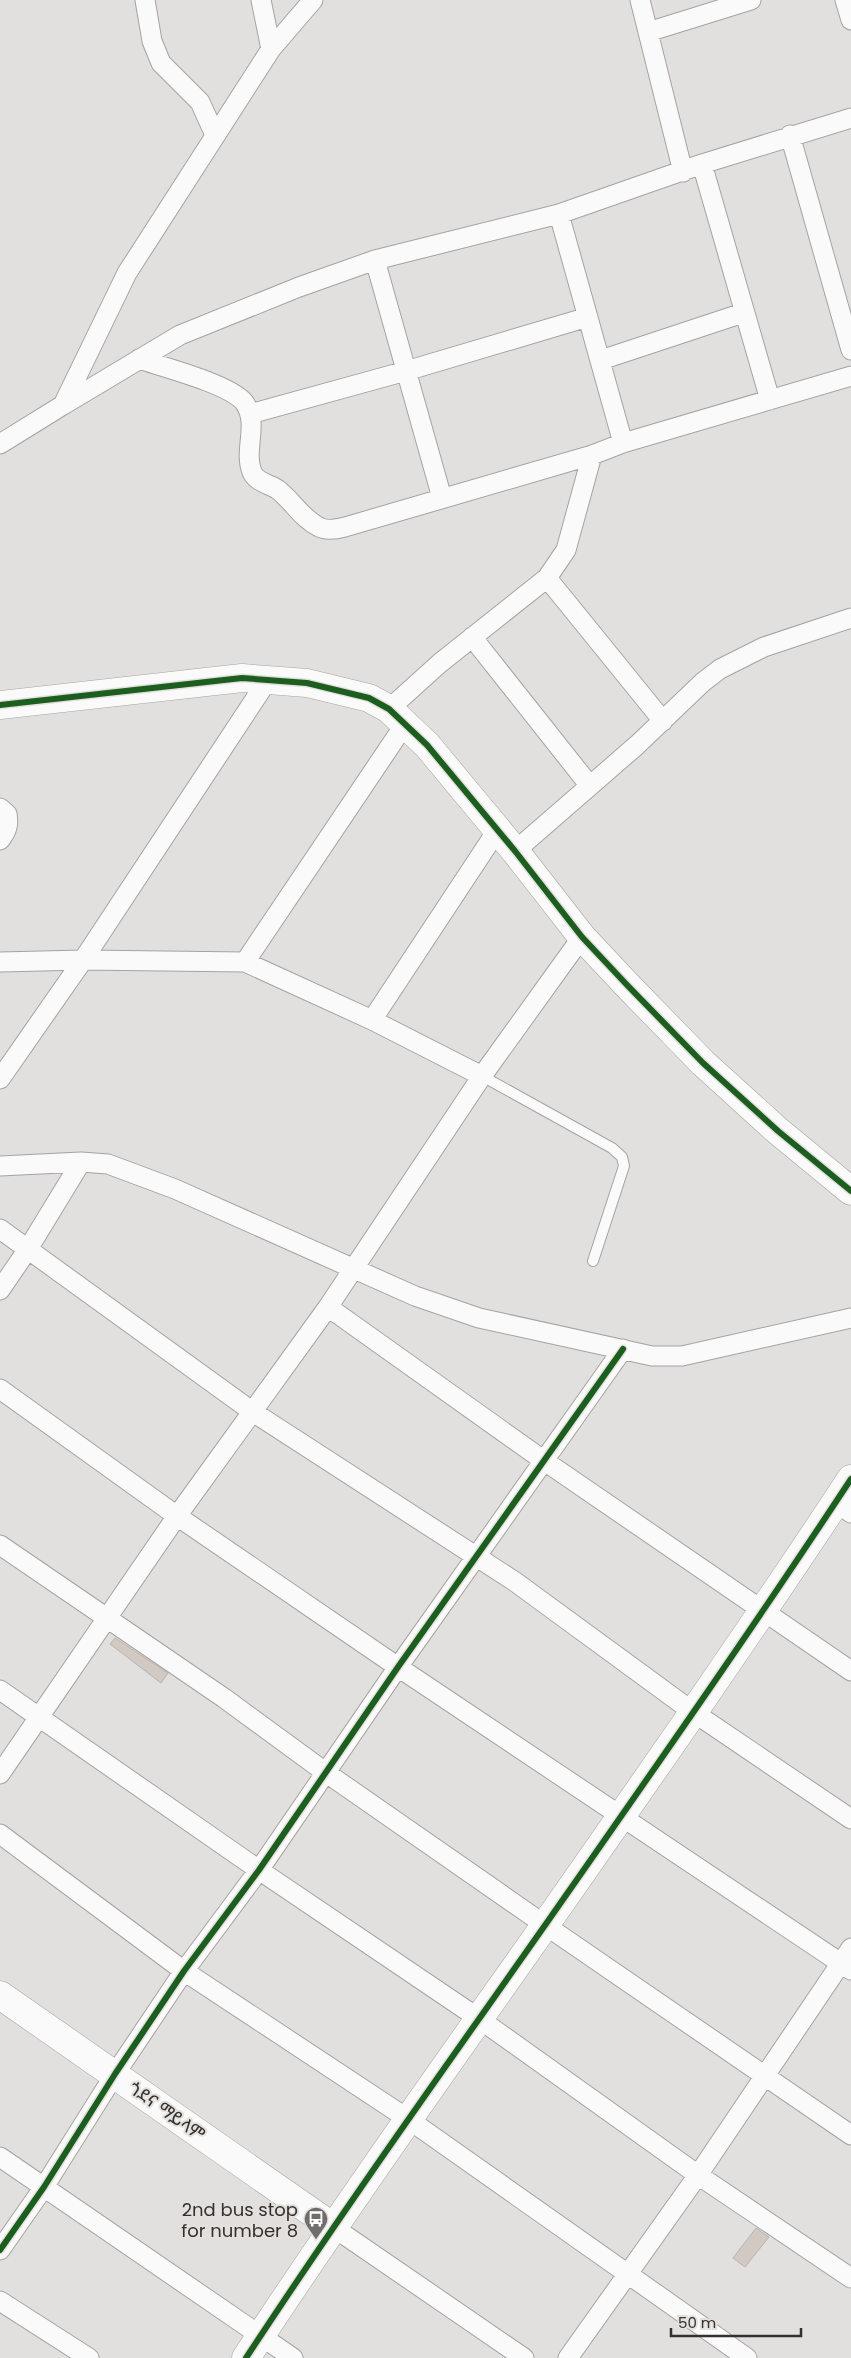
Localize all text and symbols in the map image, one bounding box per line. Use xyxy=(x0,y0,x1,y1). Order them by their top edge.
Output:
street label: ጎደና ማይላም xyxy=(124,2076,210,2147)
place label: 2nd bus stop for number 8 xyxy=(181,2197,298,2243)
bus stop icon: 2nd bus stop for number 8 xyxy=(303,2206,329,2240)
scale bar xyxy=(671,2306,801,2338)
text: 50 m xyxy=(678,2312,716,2333)

